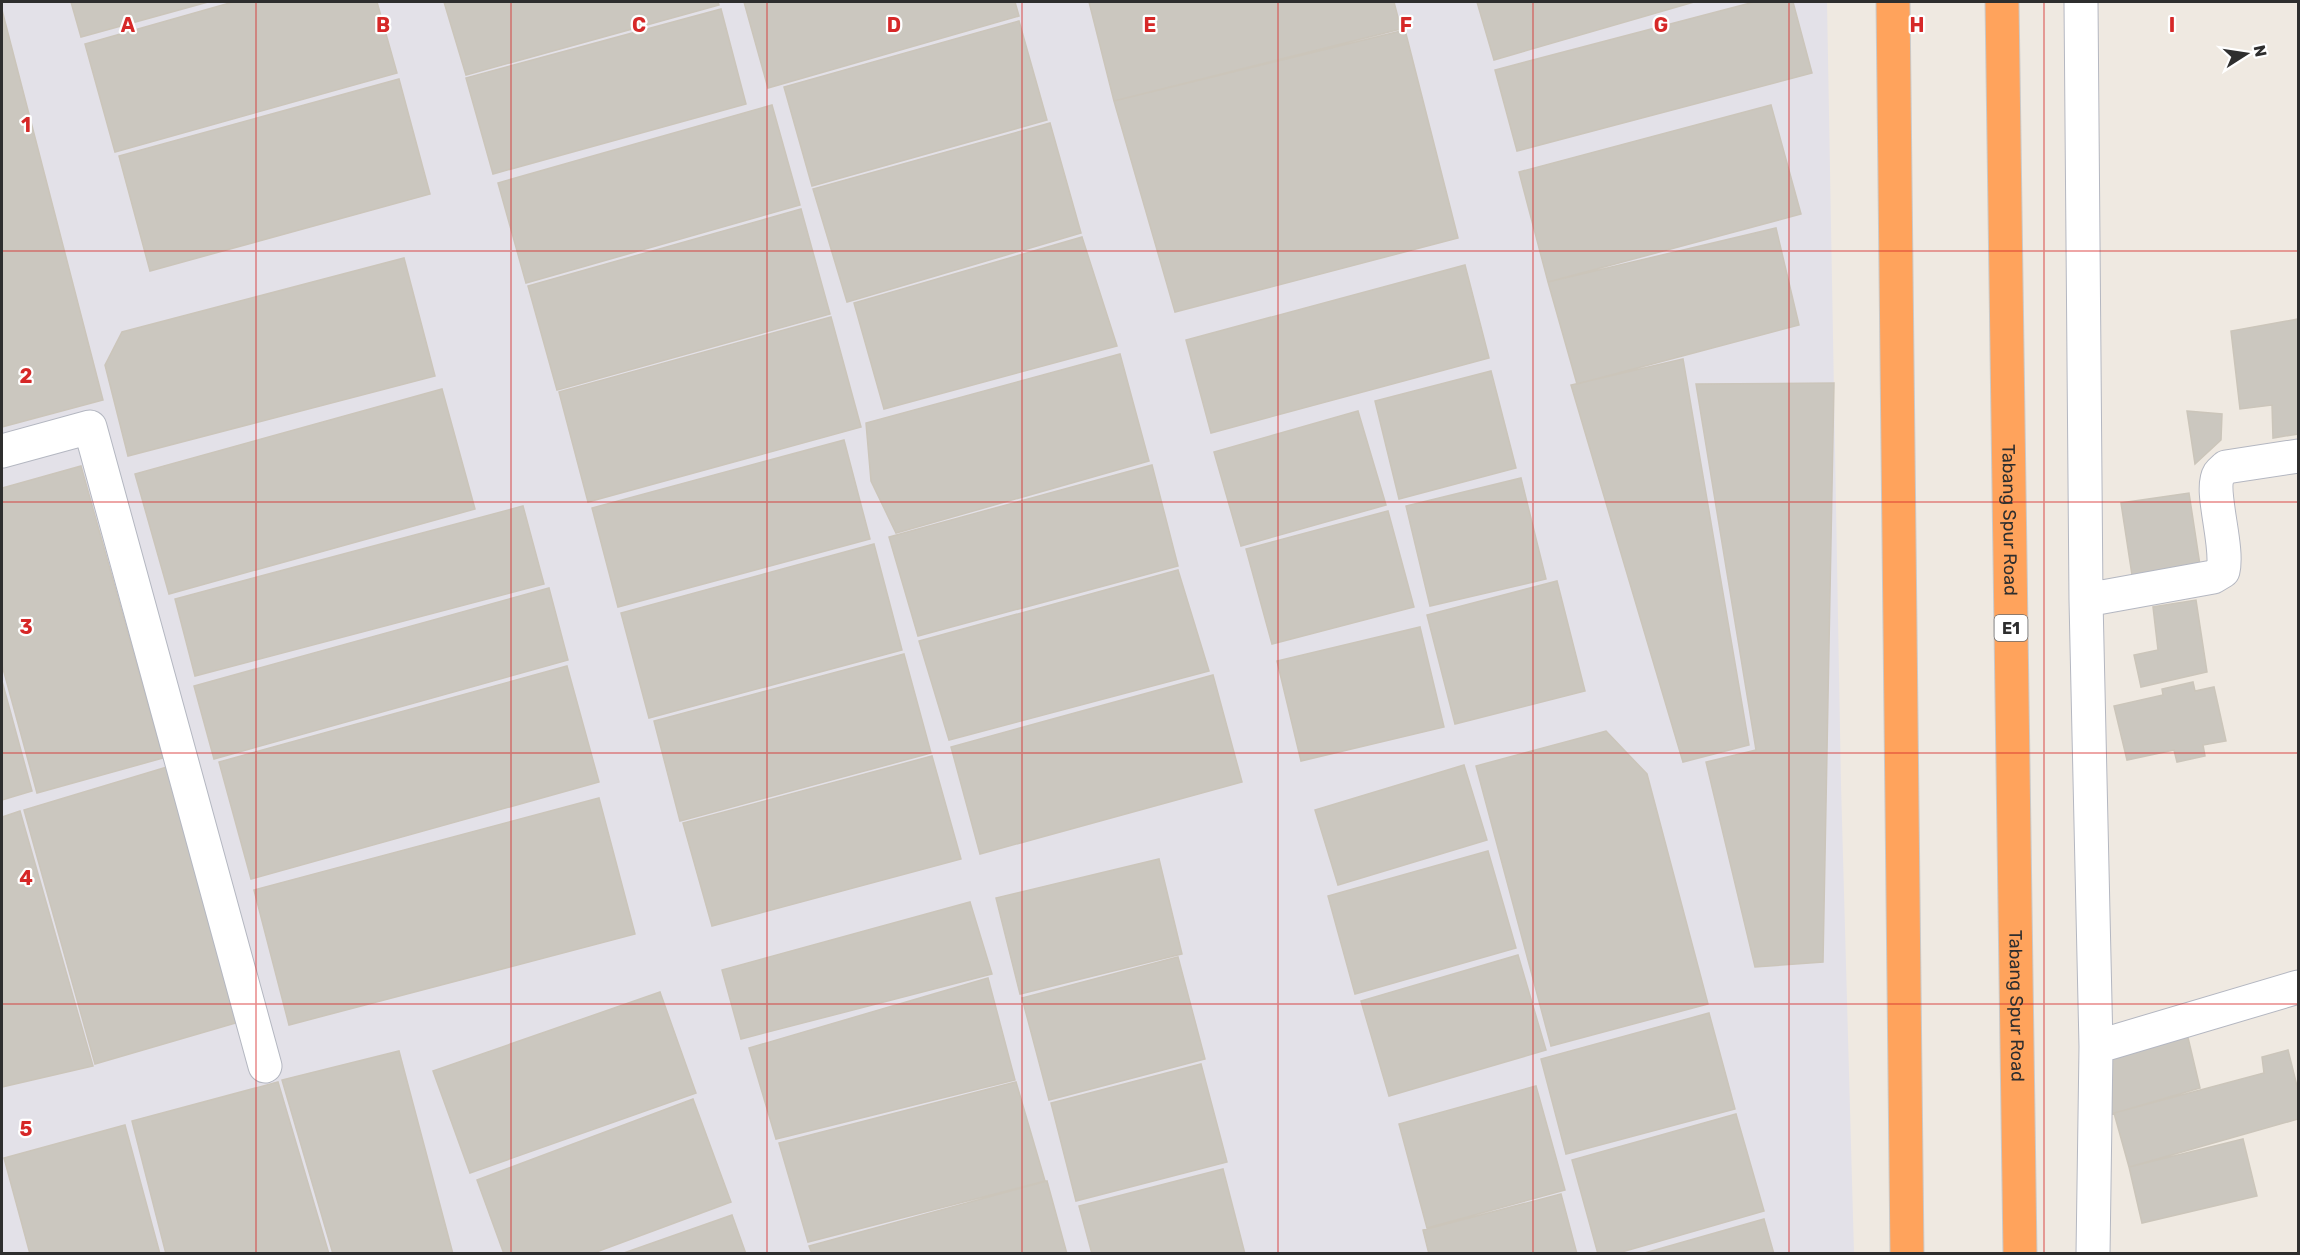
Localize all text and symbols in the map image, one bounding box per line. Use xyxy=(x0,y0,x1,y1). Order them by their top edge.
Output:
text: A xyxy=(121,13,136,37)
text: B xyxy=(376,13,390,37)
text: C xyxy=(632,13,646,37)
text: D xyxy=(887,13,901,37)
text: E xyxy=(1144,13,1156,37)
text: F xyxy=(1400,13,1412,37)
text: G xyxy=(1654,13,1668,37)
text: H xyxy=(1910,13,1924,37)
text: I xyxy=(2169,13,2175,37)
north arrow xyxy=(2216,24,2276,84)
text: N xyxy=(2250,43,2271,59)
text: 1 xyxy=(21,113,31,137)
text: 2 xyxy=(20,364,33,388)
street label: Tabang Spur Road xyxy=(1997,444,2022,596)
text: 3 xyxy=(19,615,33,639)
road number: E1 xyxy=(1994,615,2028,641)
text: 4 xyxy=(19,866,33,890)
street label: Tabang Spur Road xyxy=(2004,930,2029,1082)
text: 5 xyxy=(20,1117,33,1141)

